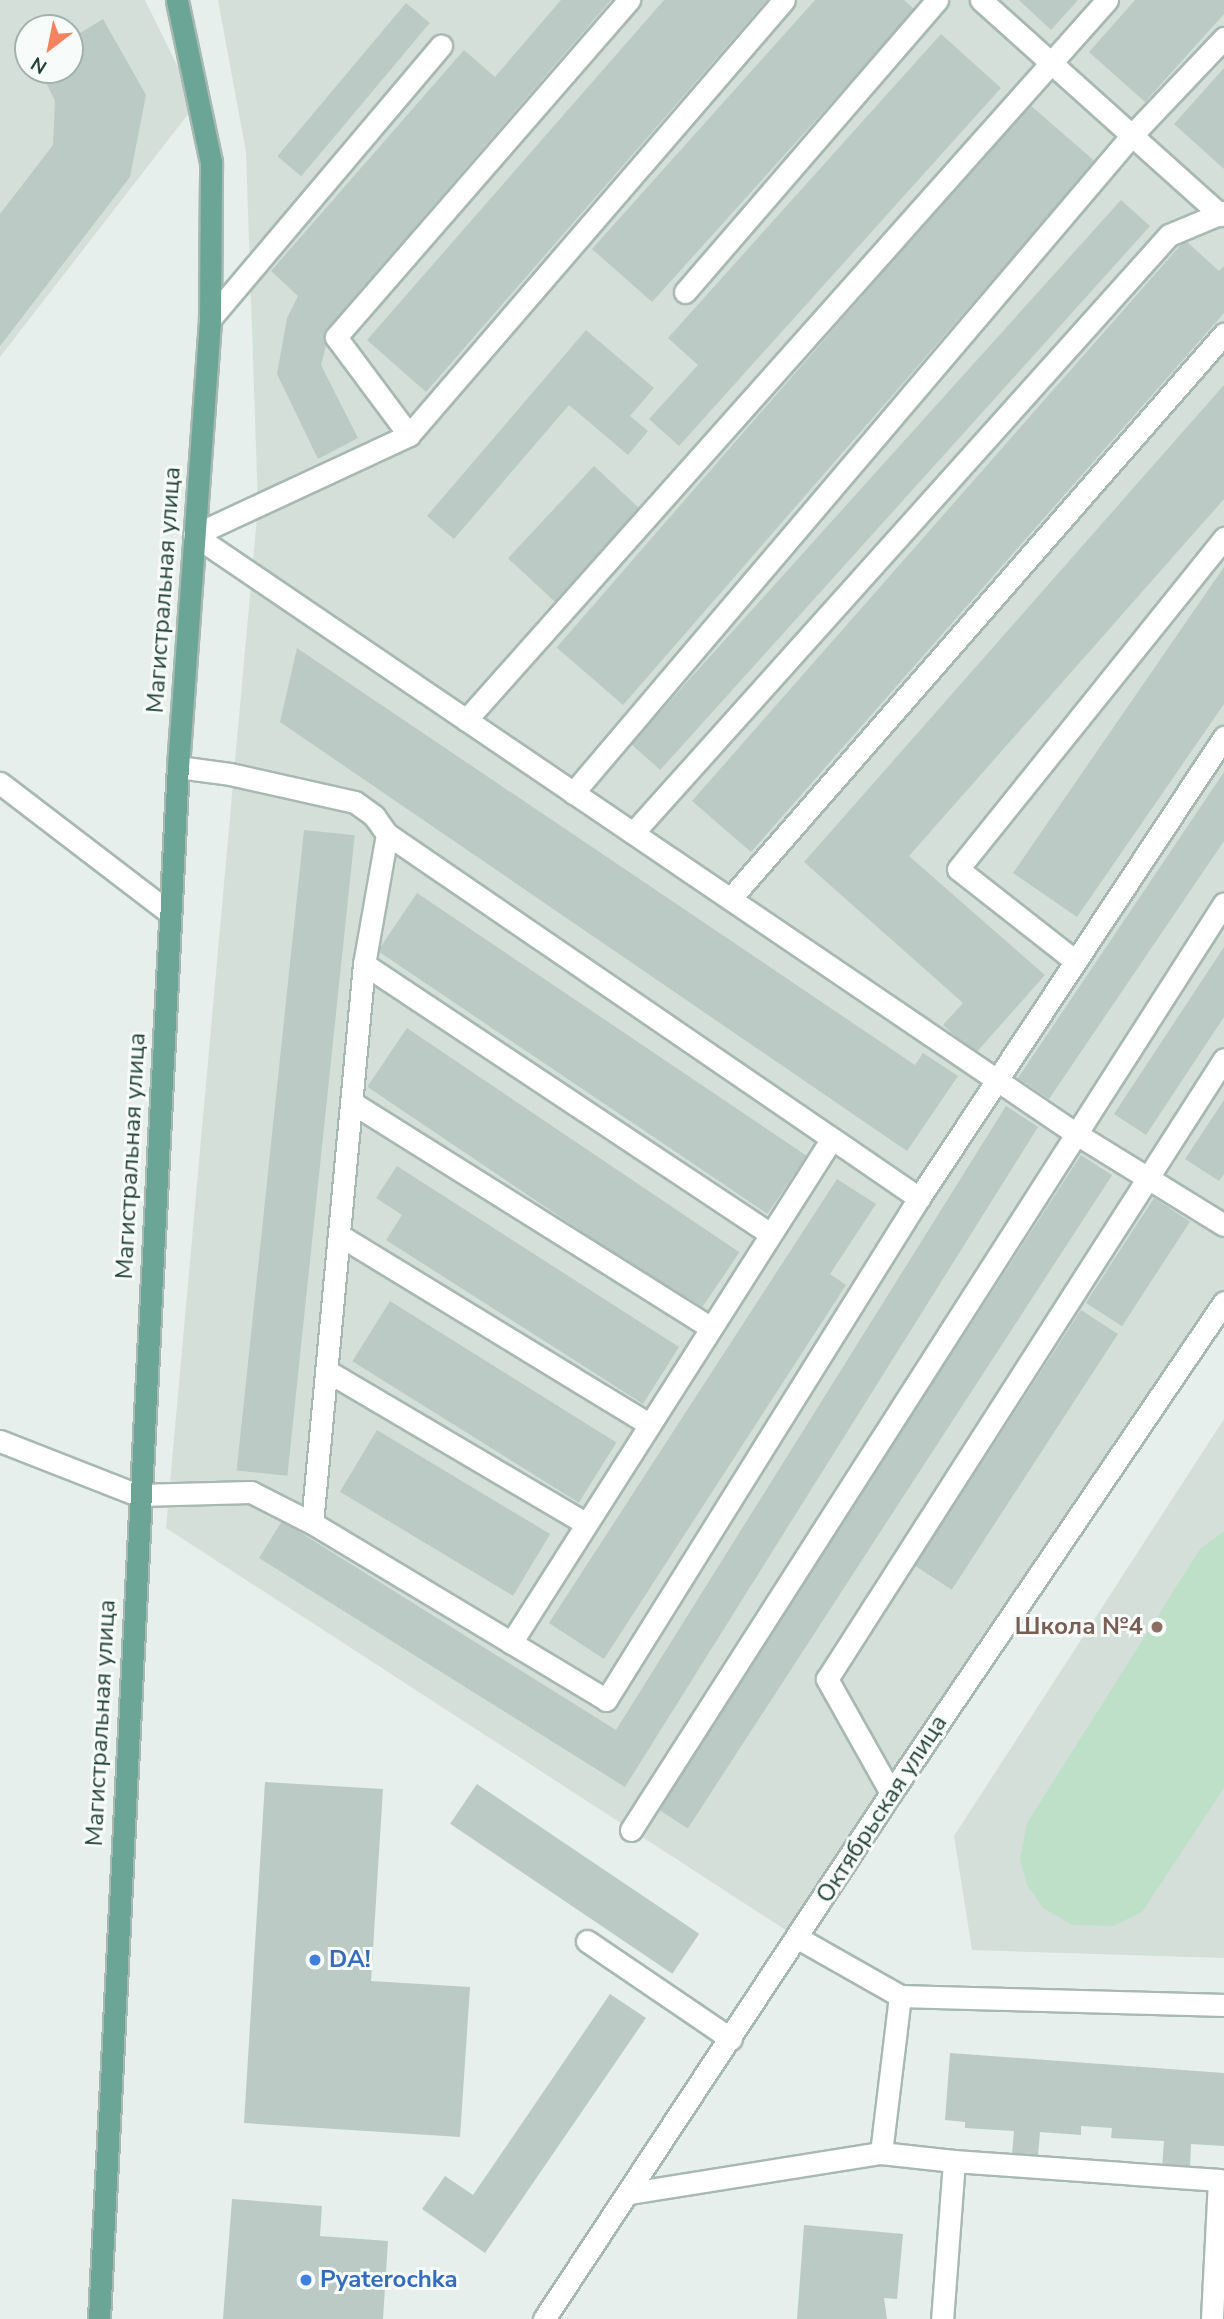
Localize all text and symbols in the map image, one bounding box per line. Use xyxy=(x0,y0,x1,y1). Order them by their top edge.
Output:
north arrow xyxy=(14,14,84,84)
text: N xyxy=(26,50,52,80)
street label: Магистральная улица xyxy=(141,466,187,714)
street label: Магистральная улица xyxy=(110,1032,152,1280)
street label: Магистральная улица xyxy=(80,1599,122,1847)
place label: Школа №4 xyxy=(1015,1613,1143,1641)
marker: Школа №4 xyxy=(1149,1619,1165,1635)
street label: Октябрьская улица xyxy=(810,1710,954,1908)
place label: DA! xyxy=(329,1946,371,1974)
marker: DA! xyxy=(307,1952,323,1968)
place label: Pyaterochka xyxy=(320,2266,458,2294)
marker: Pyaterochka xyxy=(298,2272,314,2288)

